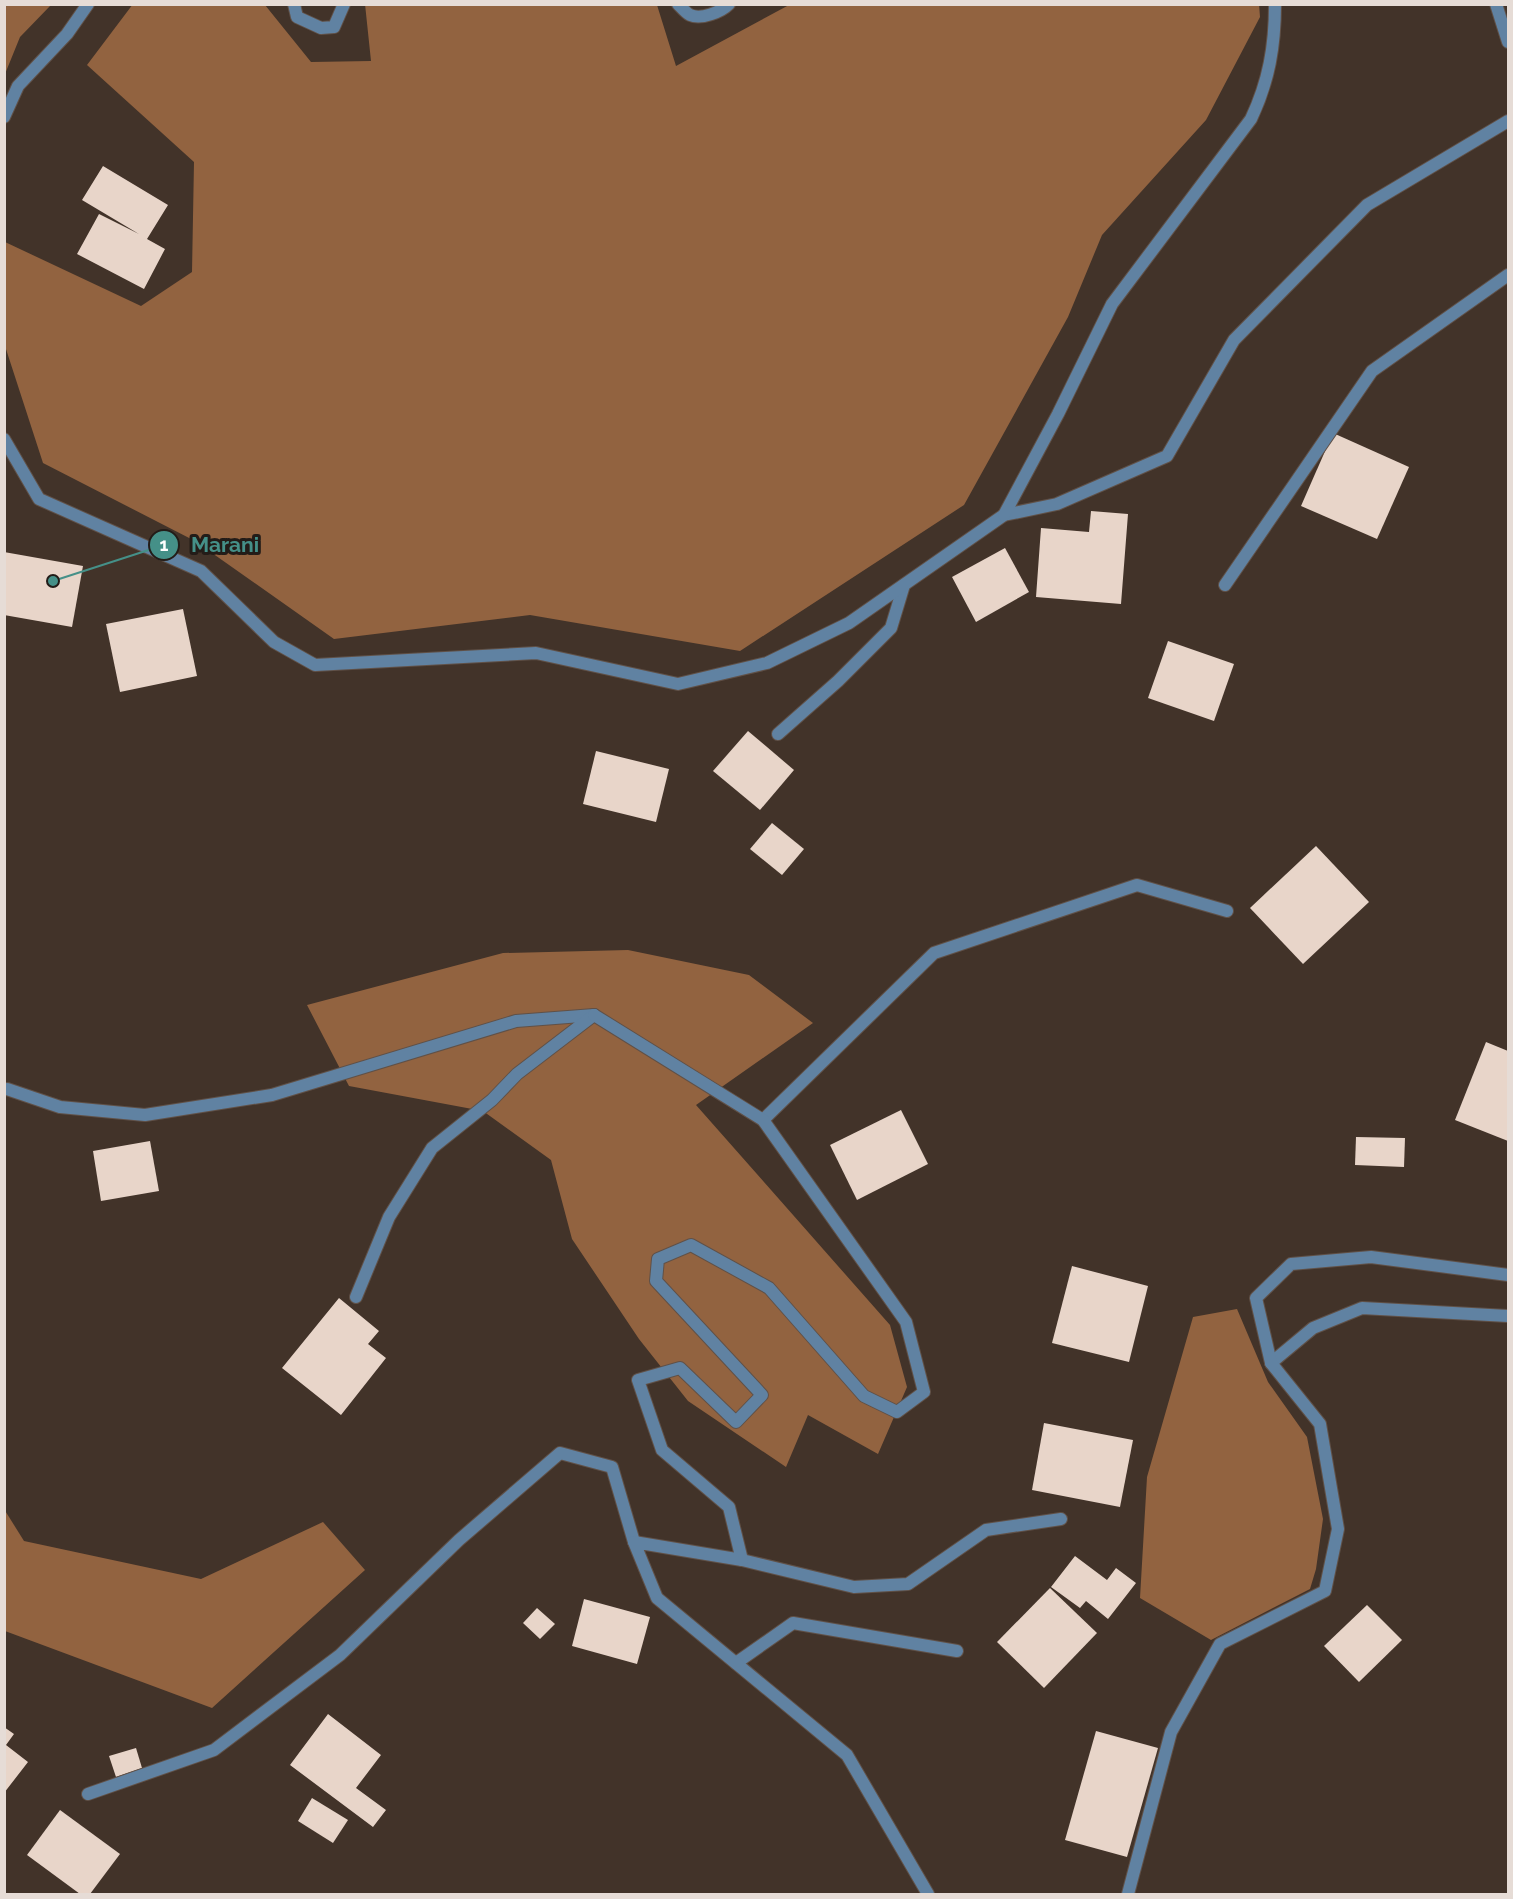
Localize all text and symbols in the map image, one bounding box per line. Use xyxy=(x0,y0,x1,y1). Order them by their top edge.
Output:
callout: Marani xyxy=(149,525,271,564)
text: Marani xyxy=(191,532,259,557)
text: 1 xyxy=(160,534,169,555)

